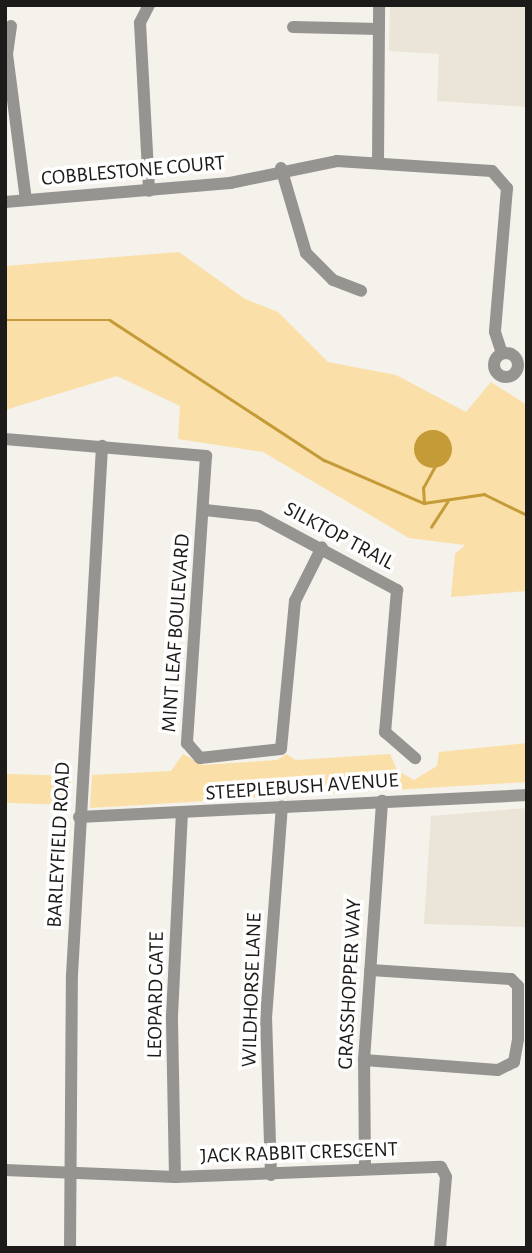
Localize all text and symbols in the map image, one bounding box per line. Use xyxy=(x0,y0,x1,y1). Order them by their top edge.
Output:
street label: COBBLESTONE COURT xyxy=(40,150,226,192)
street label: SILKTOP TRAIL xyxy=(280,496,398,576)
street label: MINT LEAF BOULEVARD xyxy=(156,533,196,733)
street label: BARLEYFIELD ROAD xyxy=(42,762,76,928)
street label: STEEPLEBUSH AVENUE xyxy=(205,768,399,806)
street label: GRASSHOPPER WAY xyxy=(333,898,367,1070)
street label: WILDHORSE LANE xyxy=(237,912,267,1068)
street label: LEOPARD GATE xyxy=(142,932,170,1058)
street label: JACK RABBIT CRESCENT xyxy=(200,1137,398,1169)

